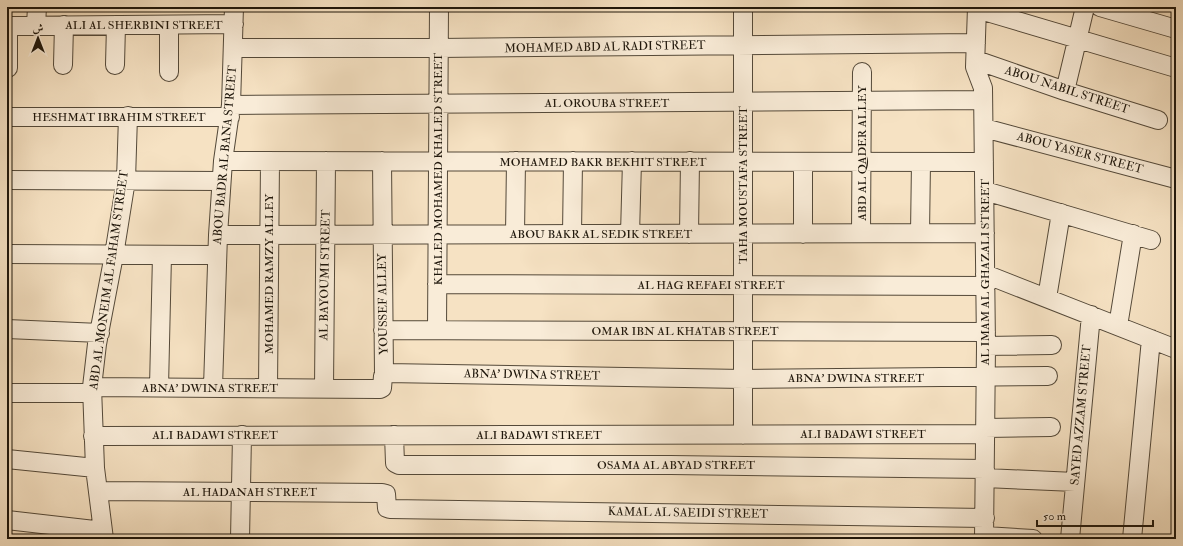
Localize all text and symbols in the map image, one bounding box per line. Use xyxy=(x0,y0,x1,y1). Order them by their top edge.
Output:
north arrow xyxy=(18,18,58,58)
street label: ALI AL SHERBINI STREET xyxy=(64,18,223,33)
text: ش xyxy=(33,22,44,35)
street label: MOHAMED ABD AL RADI STREET xyxy=(504,38,706,56)
street label: KHALED MOHAMED KHALED STREET xyxy=(431,53,446,285)
street label: ABOU NABIL STREET xyxy=(1002,62,1131,117)
street label: ABOU BADR AL BANA STREET xyxy=(210,65,240,246)
street label: ABD AL QADER ALLEY xyxy=(855,84,870,222)
street label: AL OROUBA STREET xyxy=(544,96,670,111)
street label: TAHA MOUSTAFA STREET xyxy=(736,106,751,264)
street label: HESHMAT IBRAHIM STREET xyxy=(32,110,206,125)
street label: ABOU YASER STREET xyxy=(1014,129,1145,177)
street label: MOHAMED BAKR BEKHIT STREET xyxy=(499,155,707,170)
street label: ABD AL MONEIM AL FAHAM STREET xyxy=(86,169,132,392)
street label: AL IMAM AL GHAZALI STREET xyxy=(978,179,993,366)
street label: MOHAMED RAMZY ALLEY xyxy=(262,193,277,354)
street label: AL BAYOUMI STREET xyxy=(316,209,334,342)
street label: ABOU BAKR AL SEDIK STREET xyxy=(509,227,692,242)
street label: YOUSSEF ALLEY xyxy=(375,252,391,355)
street label: AL HAG REFAEI STREET xyxy=(636,278,785,293)
street label: OMAR IBN AL KHATAB STREET xyxy=(591,324,779,339)
street label: SAYED AZZAM STREET xyxy=(1067,344,1095,486)
street label: ABNA' DWINA STREET xyxy=(463,366,600,384)
street label: ABNA' DWINA STREET xyxy=(787,371,924,386)
street label: ABNA' DWINA STREET xyxy=(141,381,278,396)
street label: ALI BADAWI STREET xyxy=(799,427,926,442)
street label: ALI BADAWI STREET xyxy=(151,428,278,443)
street label: ALI BADAWI STREET xyxy=(475,428,602,443)
street label: OSAMA AL ABYAD STREET xyxy=(597,458,755,473)
street label: AL HADANAH STREET xyxy=(182,485,317,500)
scale bar xyxy=(1037,502,1153,528)
street label: KAMAL AL SAEIDI STREET xyxy=(608,504,768,522)
text: 50 m xyxy=(1043,509,1067,524)

